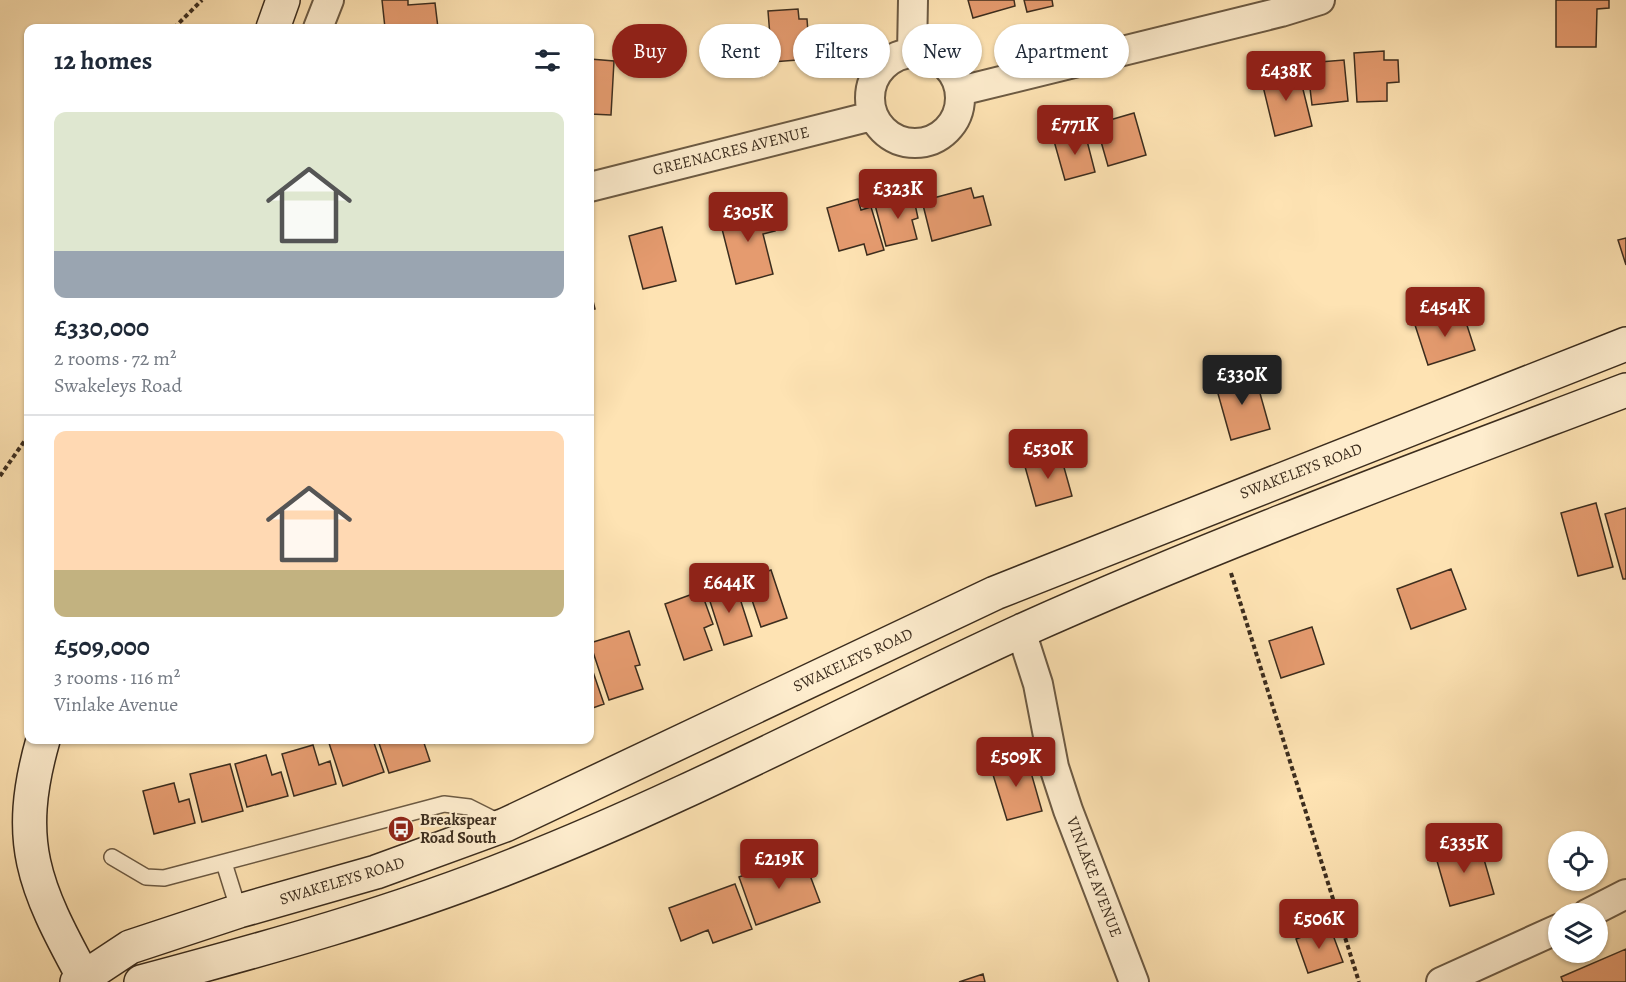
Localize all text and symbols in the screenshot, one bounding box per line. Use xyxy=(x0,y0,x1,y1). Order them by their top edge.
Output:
chip: Buy xyxy=(612,24,687,78)
chip: Rent xyxy=(699,24,781,78)
chip: Filters xyxy=(793,24,890,78)
chip: New xyxy=(902,24,982,78)
chip: Apartment xyxy=(994,24,1129,78)
text: 12 homes xyxy=(54,43,152,78)
icon: filters xyxy=(531,44,564,77)
pin: £438K xyxy=(1244,51,1328,102)
text: £438K xyxy=(1260,57,1312,84)
pin: £771K xyxy=(1033,105,1117,156)
text: £771K xyxy=(1051,111,1099,138)
street label: GREENACRES AVENUE xyxy=(650,121,812,181)
icon: home xyxy=(255,151,363,259)
pin: £323K xyxy=(856,169,940,220)
text: £323K xyxy=(873,175,923,202)
pin: £305K xyxy=(706,192,790,243)
text: £305K xyxy=(723,198,773,225)
pin: £454K xyxy=(1403,287,1487,338)
text: £454K xyxy=(1420,293,1470,320)
text: £330,000 xyxy=(54,310,149,345)
text: 2 rooms · 72 m² xyxy=(54,345,176,372)
pin: £330K xyxy=(1200,355,1284,406)
text: £330K xyxy=(1217,361,1267,388)
text: Swakeleys Road xyxy=(54,372,182,399)
pin: £530K xyxy=(1006,429,1090,480)
text: £530K xyxy=(1023,435,1073,462)
street label: SWAKELEYS ROAD xyxy=(1237,437,1365,505)
icon: home xyxy=(255,470,363,578)
pin: £644K xyxy=(687,563,771,614)
text: £644K xyxy=(703,569,755,596)
street label: SWAKELEYS ROAD xyxy=(790,623,916,697)
text: £509,000 xyxy=(54,629,150,664)
text: 3 rooms · 116 m² xyxy=(54,664,180,691)
text: Vinlake Avenue xyxy=(54,691,178,718)
pin: £509K xyxy=(974,737,1058,788)
text: £509K xyxy=(990,743,1042,770)
place label: Breakspear Road South xyxy=(420,809,497,849)
street label: VINLAKE AVENUE xyxy=(1061,813,1127,940)
bus stop icon: Breakspear Road South xyxy=(386,814,416,844)
pin: £335K xyxy=(1422,823,1506,874)
text: £335K xyxy=(1439,829,1489,856)
map controls xyxy=(1548,831,1608,963)
button: locate xyxy=(1548,831,1608,891)
pin: £219K xyxy=(737,839,821,890)
text: £219K xyxy=(754,845,804,872)
street label: SWAKELEYS ROAD xyxy=(277,852,407,910)
pin: £506K xyxy=(1277,899,1361,950)
button: layers xyxy=(1548,903,1608,963)
text: £506K xyxy=(1293,905,1345,932)

